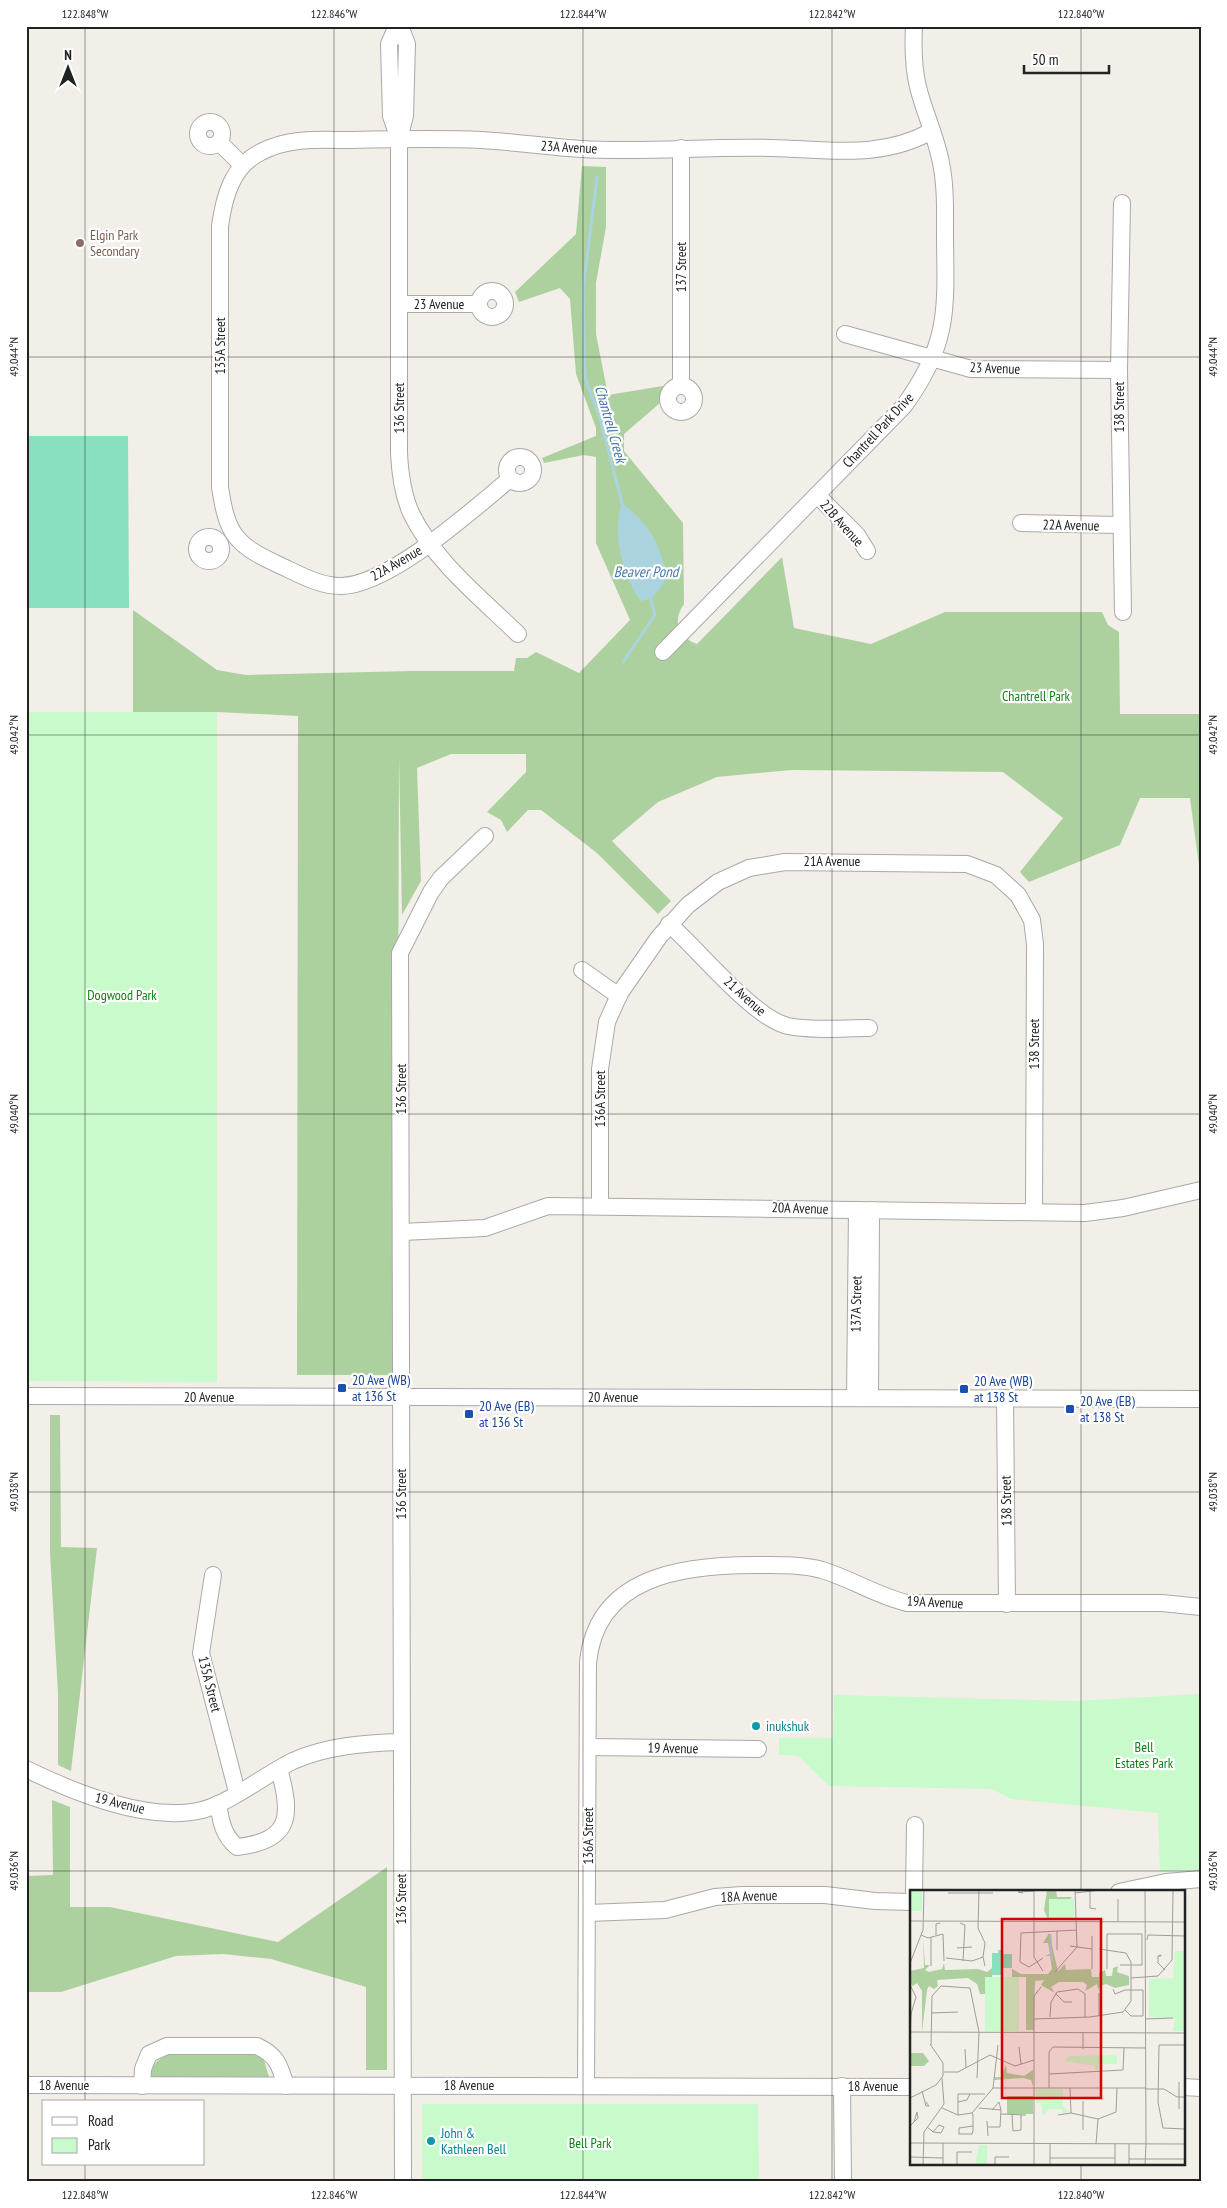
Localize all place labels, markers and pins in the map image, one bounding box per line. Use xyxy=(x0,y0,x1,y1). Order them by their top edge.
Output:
place label: Elgin Park Secondary xyxy=(90,226,140,260)
marker: Elgin Park Secondary xyxy=(74,237,86,249)
place label: 20 Ave (WB) at 136 St xyxy=(352,1371,411,1405)
place label: 20 Ave (WB) at 138 St xyxy=(974,1372,1033,1406)
marker: 20 Ave (WB) at 136 St xyxy=(336,1382,348,1394)
marker: 20 Ave (WB) at 138 St xyxy=(958,1383,970,1395)
place label: 20 Ave (EB) at 138 St xyxy=(1080,1392,1135,1426)
place label: 20 Ave (EB) at 136 St xyxy=(479,1397,534,1431)
marker: 20 Ave (EB) at 138 St xyxy=(1064,1403,1076,1415)
marker: 20 Ave (EB) at 136 St xyxy=(463,1408,475,1420)
place label: inukshuk xyxy=(766,1717,810,1735)
marker: inukshuk xyxy=(750,1720,762,1732)
place label: John & Kathleen Bell xyxy=(440,2124,507,2158)
marker: John & Kathleen Bell xyxy=(425,2135,437,2147)

